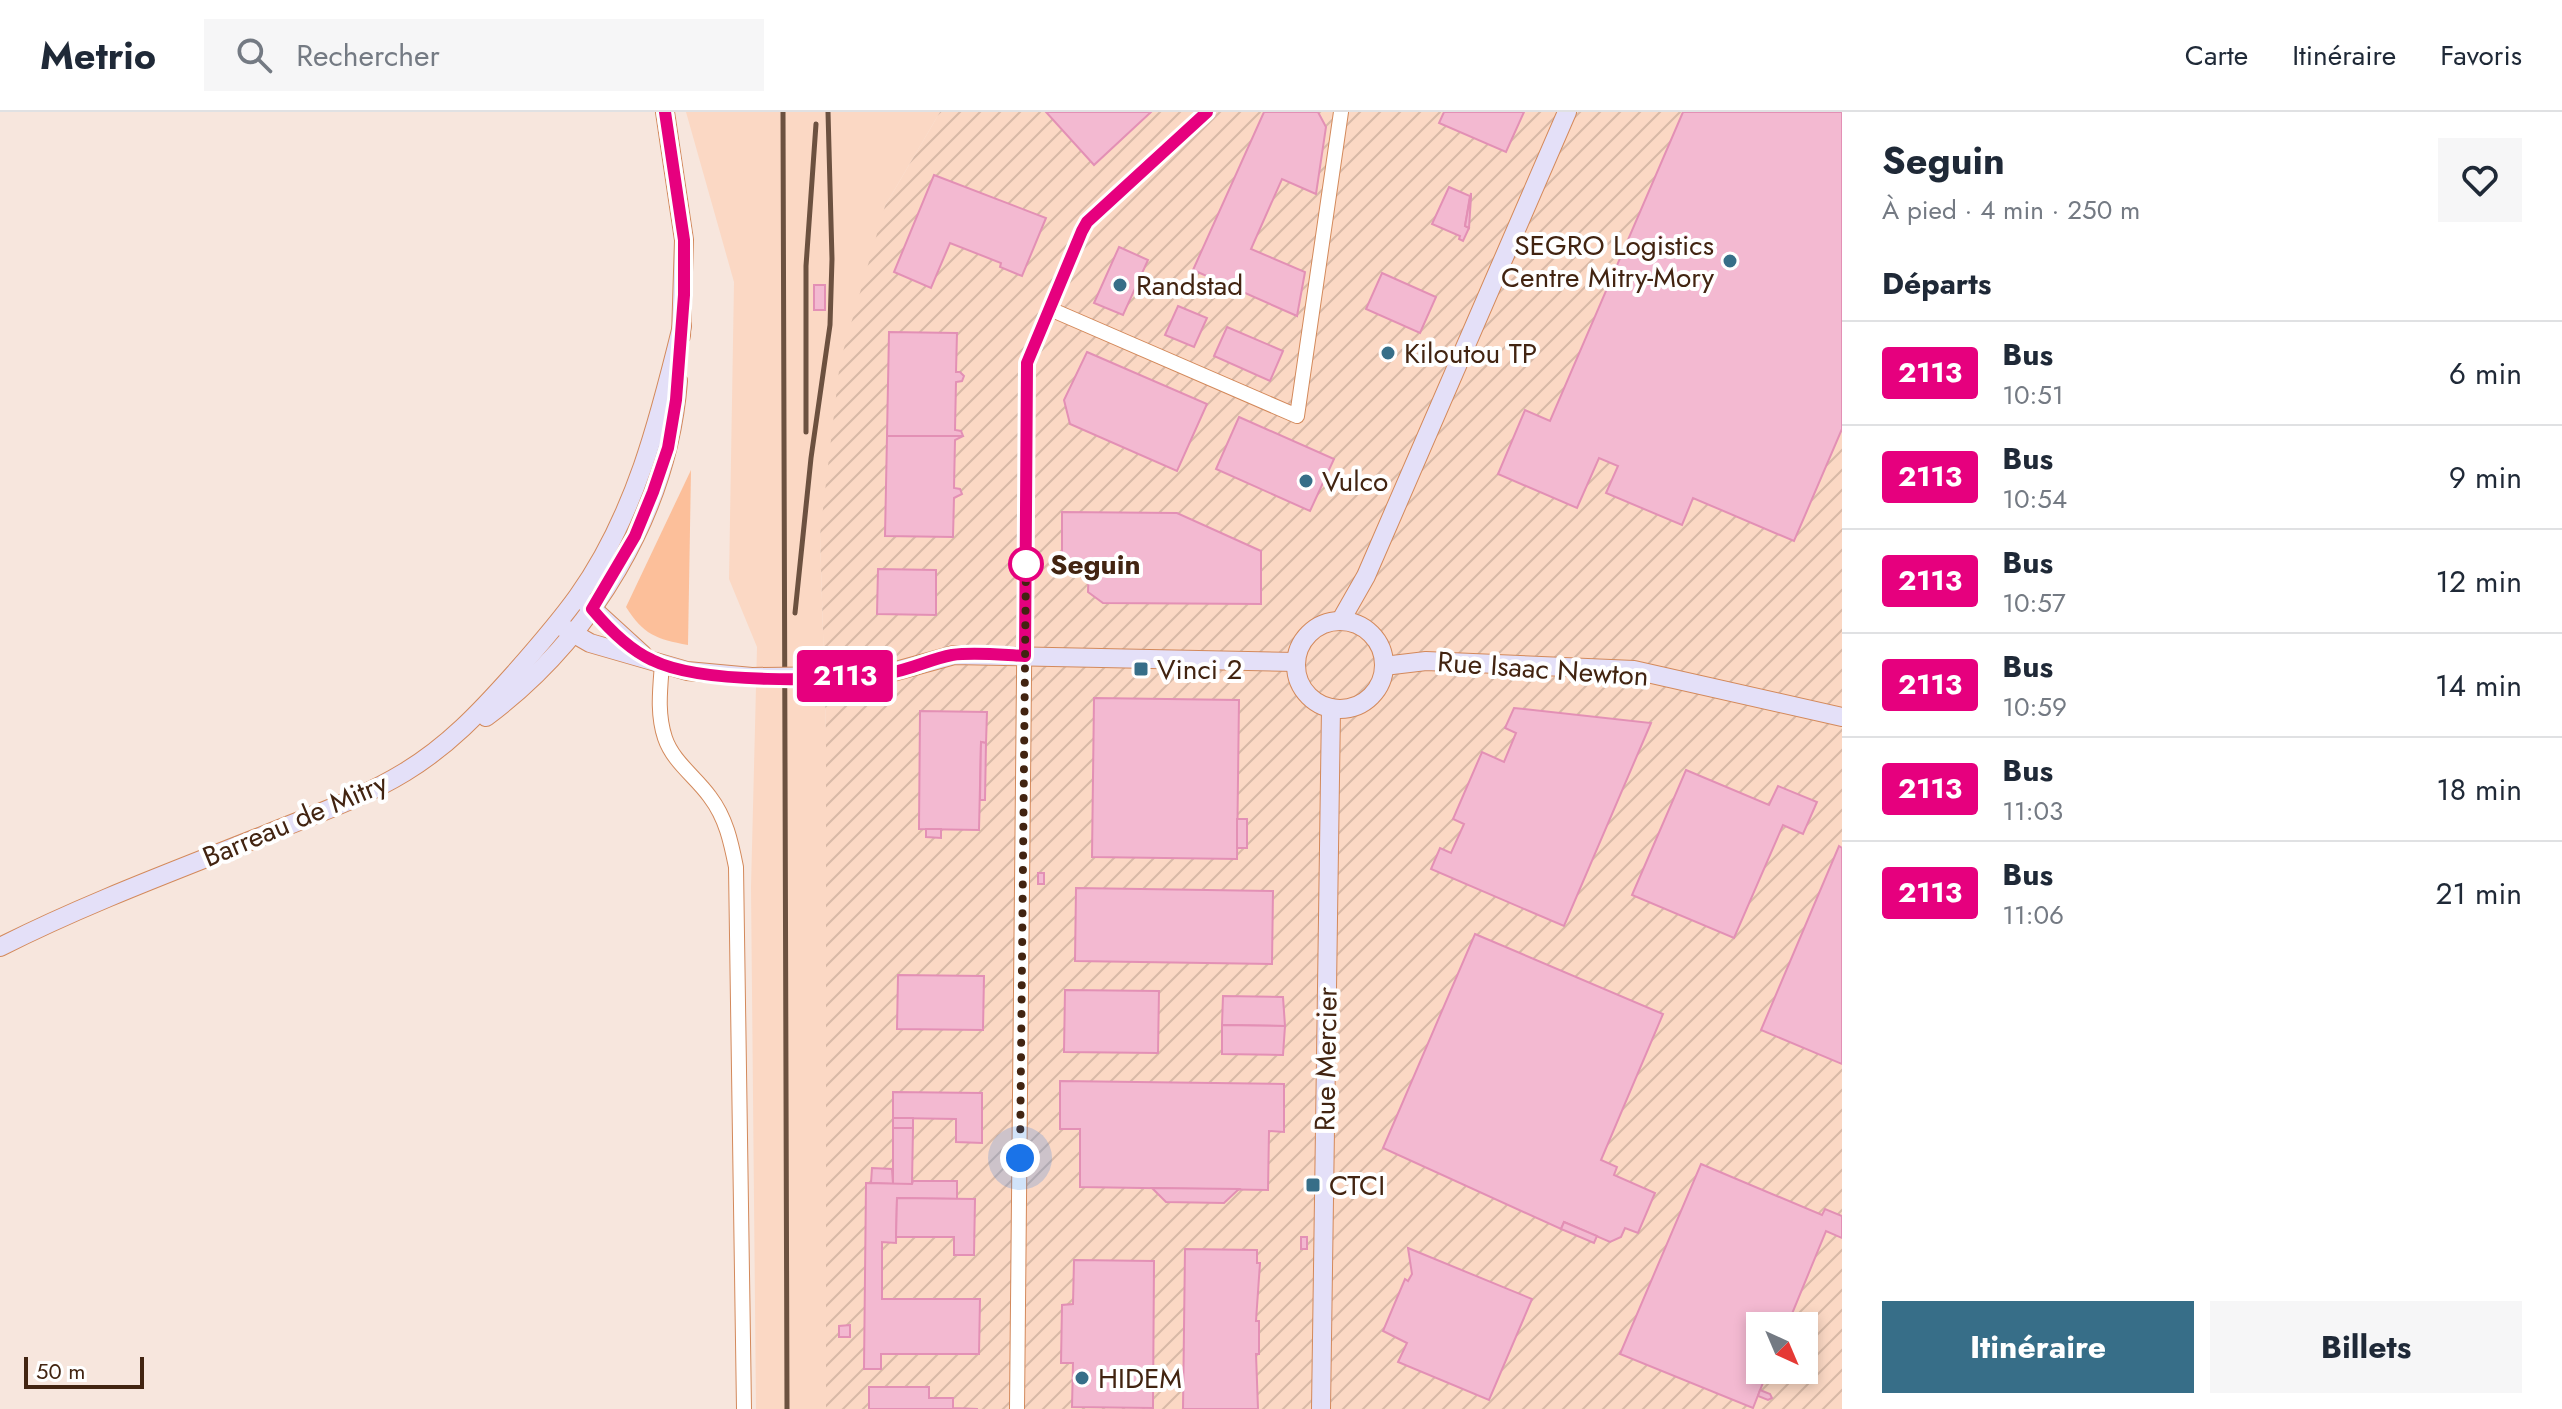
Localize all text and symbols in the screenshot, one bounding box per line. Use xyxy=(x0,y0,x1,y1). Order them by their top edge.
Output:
search box xyxy=(204,19,764,91)
text: Metrio xyxy=(40,28,156,83)
icon: search xyxy=(232,33,276,77)
text: Rechercher xyxy=(296,34,440,77)
text: Carte xyxy=(2185,35,2248,76)
text: Itinéraire xyxy=(2292,35,2396,76)
text: Favoris xyxy=(2440,35,2522,76)
text: Seguin xyxy=(1882,133,2005,188)
button: heart xyxy=(2438,138,2522,222)
text: À pied · 4 min · 250 m xyxy=(1882,191,2140,229)
place label: SEGRO Logistics Centre Mitry-Mory xyxy=(1501,225,1715,298)
marker: SEGRO Logistics Centre Mitry-Mory xyxy=(1721,252,1739,270)
text: Départs xyxy=(1882,262,1991,305)
place label: Randstad xyxy=(1136,265,1243,306)
marker: Randstad xyxy=(1111,276,1129,294)
place label: Kiloutou TP xyxy=(1404,333,1537,374)
text: Bus xyxy=(2002,333,2053,376)
marker: Kiloutou TP xyxy=(1379,344,1397,362)
text: 2113 xyxy=(1898,352,1962,393)
text: 6 min xyxy=(2449,352,2522,395)
text: 10:51 xyxy=(2002,376,2064,414)
text: Bus xyxy=(2002,437,2053,480)
text: 2113 xyxy=(1898,456,1962,497)
text: 9 min xyxy=(2449,456,2522,499)
place label: Vulco xyxy=(1322,461,1388,502)
marker: Vulco xyxy=(1297,472,1315,490)
text: 10:54 xyxy=(2002,480,2067,518)
text: Bus xyxy=(2002,541,2053,584)
place label: Seguin xyxy=(1050,544,1141,585)
marker: Seguin xyxy=(1009,547,1043,581)
text: 2113 xyxy=(1898,560,1962,601)
text: 12 min xyxy=(2435,560,2522,603)
text: 10:57 xyxy=(2002,584,2066,622)
street label: Rue Isaac Newton xyxy=(1436,641,1650,697)
text: Bus xyxy=(2002,645,2053,688)
place label: Vinci 2 xyxy=(1157,649,1242,690)
line badge: 2113 xyxy=(789,650,901,702)
text: 2113 xyxy=(813,655,877,696)
marker: Vinci 2 xyxy=(1132,660,1150,678)
text: 2113 xyxy=(1898,664,1962,705)
text: 14 min xyxy=(2435,664,2522,707)
text: 10:59 xyxy=(2002,688,2067,726)
text: Bus xyxy=(2002,749,2053,792)
street label: Barreau de Mitry xyxy=(196,762,394,877)
text: 2113 xyxy=(1898,768,1962,809)
text: 18 min xyxy=(2436,768,2522,811)
text: 11:03 xyxy=(2002,792,2063,830)
text: Bus xyxy=(2002,853,2053,896)
text: 2113 xyxy=(1898,872,1962,913)
text: 21 min xyxy=(2435,872,2522,915)
text: 11:06 xyxy=(2002,896,2064,934)
street label: Rue Mercier xyxy=(1304,986,1348,1131)
your location xyxy=(1000,1138,1040,1178)
place label: CTCI xyxy=(1329,1165,1385,1206)
marker: CTCI xyxy=(1304,1176,1322,1194)
button: Itinéraire xyxy=(1882,1301,2194,1393)
button: Billets xyxy=(2210,1301,2522,1393)
north arrow xyxy=(1746,1312,1818,1384)
map controls xyxy=(1746,1312,1818,1384)
scale bar xyxy=(24,1353,144,1389)
text: 50 m xyxy=(36,1355,85,1387)
place label: HIDEM xyxy=(1098,1358,1182,1399)
marker: HIDEM xyxy=(1073,1369,1091,1387)

